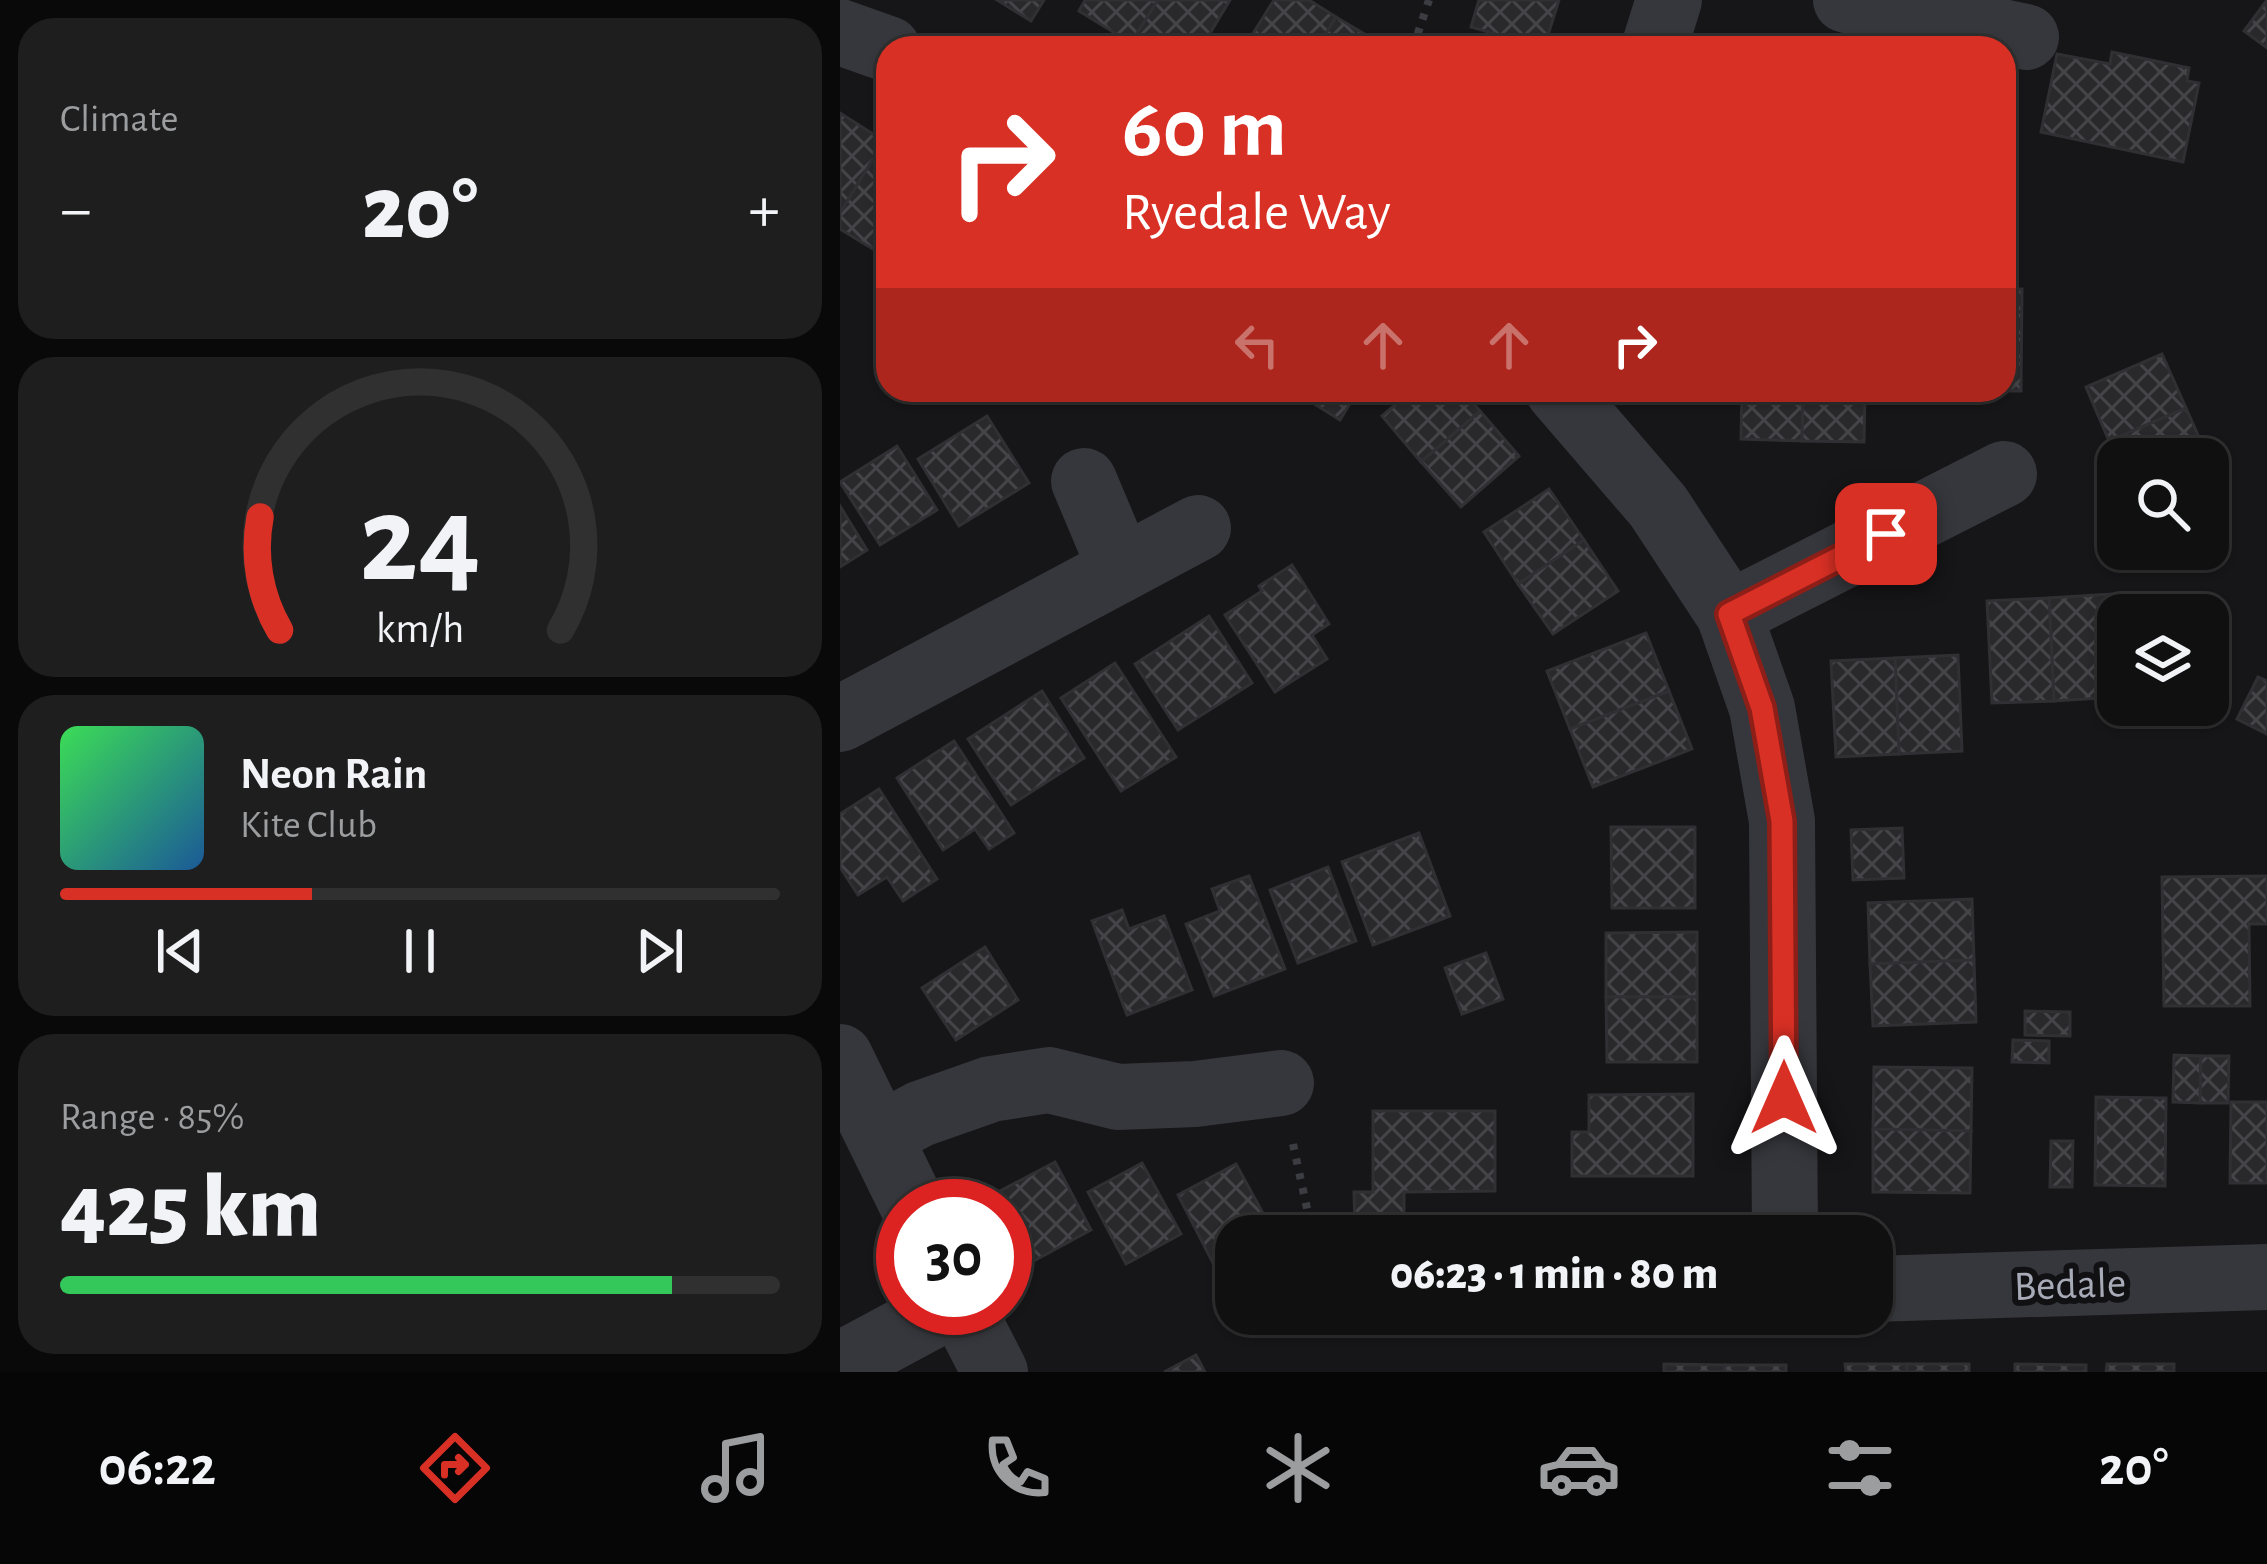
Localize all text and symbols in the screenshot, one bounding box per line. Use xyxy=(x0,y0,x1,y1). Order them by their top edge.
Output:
icon: right xyxy=(924,84,1080,240)
text: 60 m xyxy=(1122,88,1287,172)
text: Climate xyxy=(60,100,178,139)
text: 20° xyxy=(362,165,478,255)
text: − xyxy=(60,177,92,243)
text: + xyxy=(748,177,780,243)
text: Ryedale Way xyxy=(1122,186,1391,240)
icon: left xyxy=(1224,312,1290,378)
icon: ahead xyxy=(1350,312,1416,378)
icon: ahead xyxy=(1476,312,1542,378)
icon: right xyxy=(1602,312,1668,378)
map controls xyxy=(2097,438,2229,726)
button: search xyxy=(2097,438,2229,570)
text: 24 xyxy=(359,479,481,604)
pin xyxy=(1835,483,1937,585)
icon: arrive xyxy=(1853,501,1919,567)
button: layers xyxy=(2097,594,2229,726)
text: km/h xyxy=(376,608,464,651)
text: Neon Rain xyxy=(240,752,427,797)
text: Kite Club xyxy=(240,806,377,845)
icon: previous xyxy=(147,918,213,984)
icon: pause xyxy=(387,918,453,984)
icon: next xyxy=(627,918,693,984)
position arrow xyxy=(1721,1035,1847,1161)
text: Range · 85% xyxy=(60,1098,244,1137)
text: 425 km xyxy=(60,1163,321,1253)
speed limit sign: 30 xyxy=(876,1179,1032,1335)
text: 06:23 · 1 min · 80 m xyxy=(1390,1252,1718,1297)
street label: Bedale xyxy=(2013,1262,2127,1308)
icon: directions xyxy=(413,1426,497,1510)
icon: music xyxy=(694,1426,778,1510)
icon: phone xyxy=(975,1426,1059,1510)
icon: climate xyxy=(1256,1426,1340,1510)
icon: car xyxy=(1537,1426,1621,1510)
icon: filters xyxy=(1818,1426,1902,1510)
text: 06:22 xyxy=(99,1441,216,1495)
text: 20° xyxy=(2099,1441,2168,1495)

